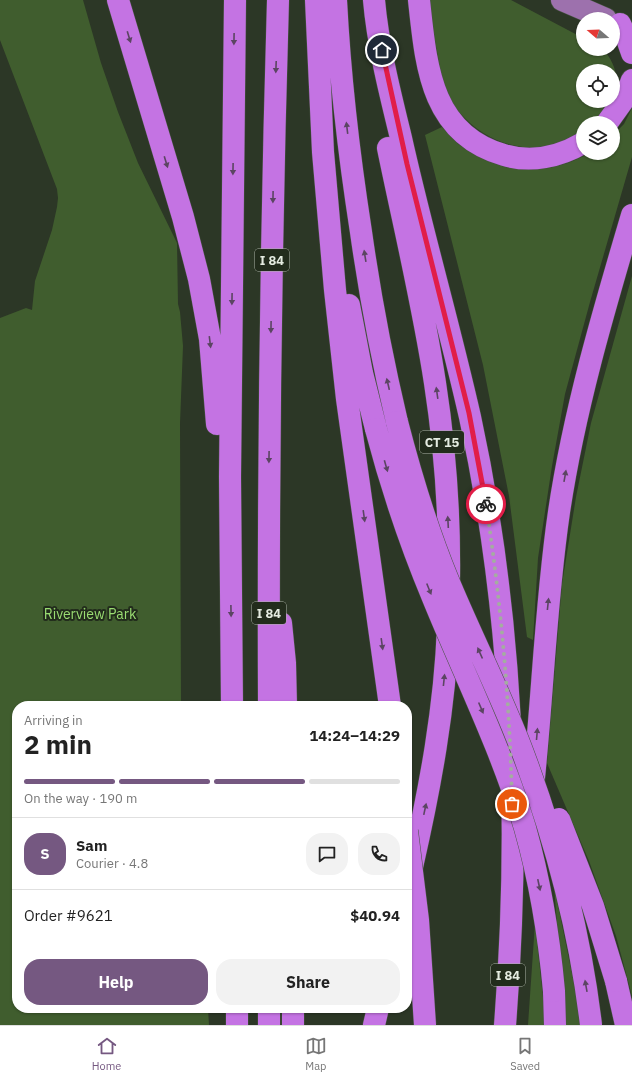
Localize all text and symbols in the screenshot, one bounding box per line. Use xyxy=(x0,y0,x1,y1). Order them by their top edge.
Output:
north arrow xyxy=(576,12,620,56)
map controls xyxy=(576,12,620,160)
one-way arrow xyxy=(126,32,132,44)
one-way arrow xyxy=(231,33,237,46)
pin xyxy=(365,33,399,67)
icon: home xyxy=(371,39,393,61)
one-way arrow xyxy=(273,61,279,74)
button: locate xyxy=(576,64,620,108)
button: layers xyxy=(576,116,620,160)
one-way arrow xyxy=(343,122,350,134)
one-way arrow xyxy=(163,156,169,168)
one-way arrow xyxy=(230,163,236,176)
one-way arrow xyxy=(270,191,276,204)
road number: I 84 xyxy=(255,249,289,271)
one-way arrow xyxy=(361,250,367,263)
one-way arrow xyxy=(229,293,235,306)
one-way arrow xyxy=(268,321,274,334)
one-way arrow xyxy=(207,336,213,349)
one-way arrow xyxy=(385,378,391,390)
one-way arrow xyxy=(434,387,440,399)
road number: CT 15 xyxy=(420,431,464,453)
one-way arrow xyxy=(266,451,272,464)
one-way arrow xyxy=(383,460,389,472)
one-way arrow xyxy=(562,469,568,482)
courier xyxy=(466,484,506,524)
icon: bike xyxy=(475,493,497,515)
one-way arrow xyxy=(361,509,367,522)
one-way arrow xyxy=(445,515,451,528)
one-way arrow xyxy=(426,583,432,594)
one-way arrow xyxy=(544,598,551,610)
road number: I 84 xyxy=(252,602,286,624)
park label: Riverview Park xyxy=(44,605,137,623)
one-way arrow xyxy=(228,605,234,618)
one-way arrow xyxy=(379,638,385,650)
one-way arrow xyxy=(477,647,483,658)
one-way arrow xyxy=(441,674,447,686)
one-way arrow xyxy=(478,702,484,714)
text: Arriving in xyxy=(24,712,83,729)
text: 14:24–14:29 xyxy=(309,726,400,745)
text: 2 min xyxy=(24,727,92,761)
one-way arrow xyxy=(534,728,541,740)
pin xyxy=(495,787,529,821)
text: On the way · 190 m xyxy=(24,790,137,807)
icon: bag xyxy=(501,793,523,815)
one-way arrow xyxy=(423,802,429,815)
button: chat xyxy=(306,833,348,875)
button: phone xyxy=(358,833,400,875)
text: Sam xyxy=(76,836,107,855)
text: S xyxy=(40,844,50,863)
text: Courier · 4.8 xyxy=(76,855,148,872)
one-way arrow xyxy=(536,878,542,891)
text: Order #9621 xyxy=(24,906,113,925)
text: $40.94 xyxy=(350,906,400,925)
button: Help xyxy=(24,959,208,1005)
button: Share xyxy=(216,959,400,1005)
road number: I 84 xyxy=(491,964,525,986)
one-way arrow xyxy=(583,980,589,992)
tab: Home xyxy=(92,1035,121,1073)
tab: Map xyxy=(305,1035,327,1073)
tab: Saved xyxy=(510,1035,540,1073)

